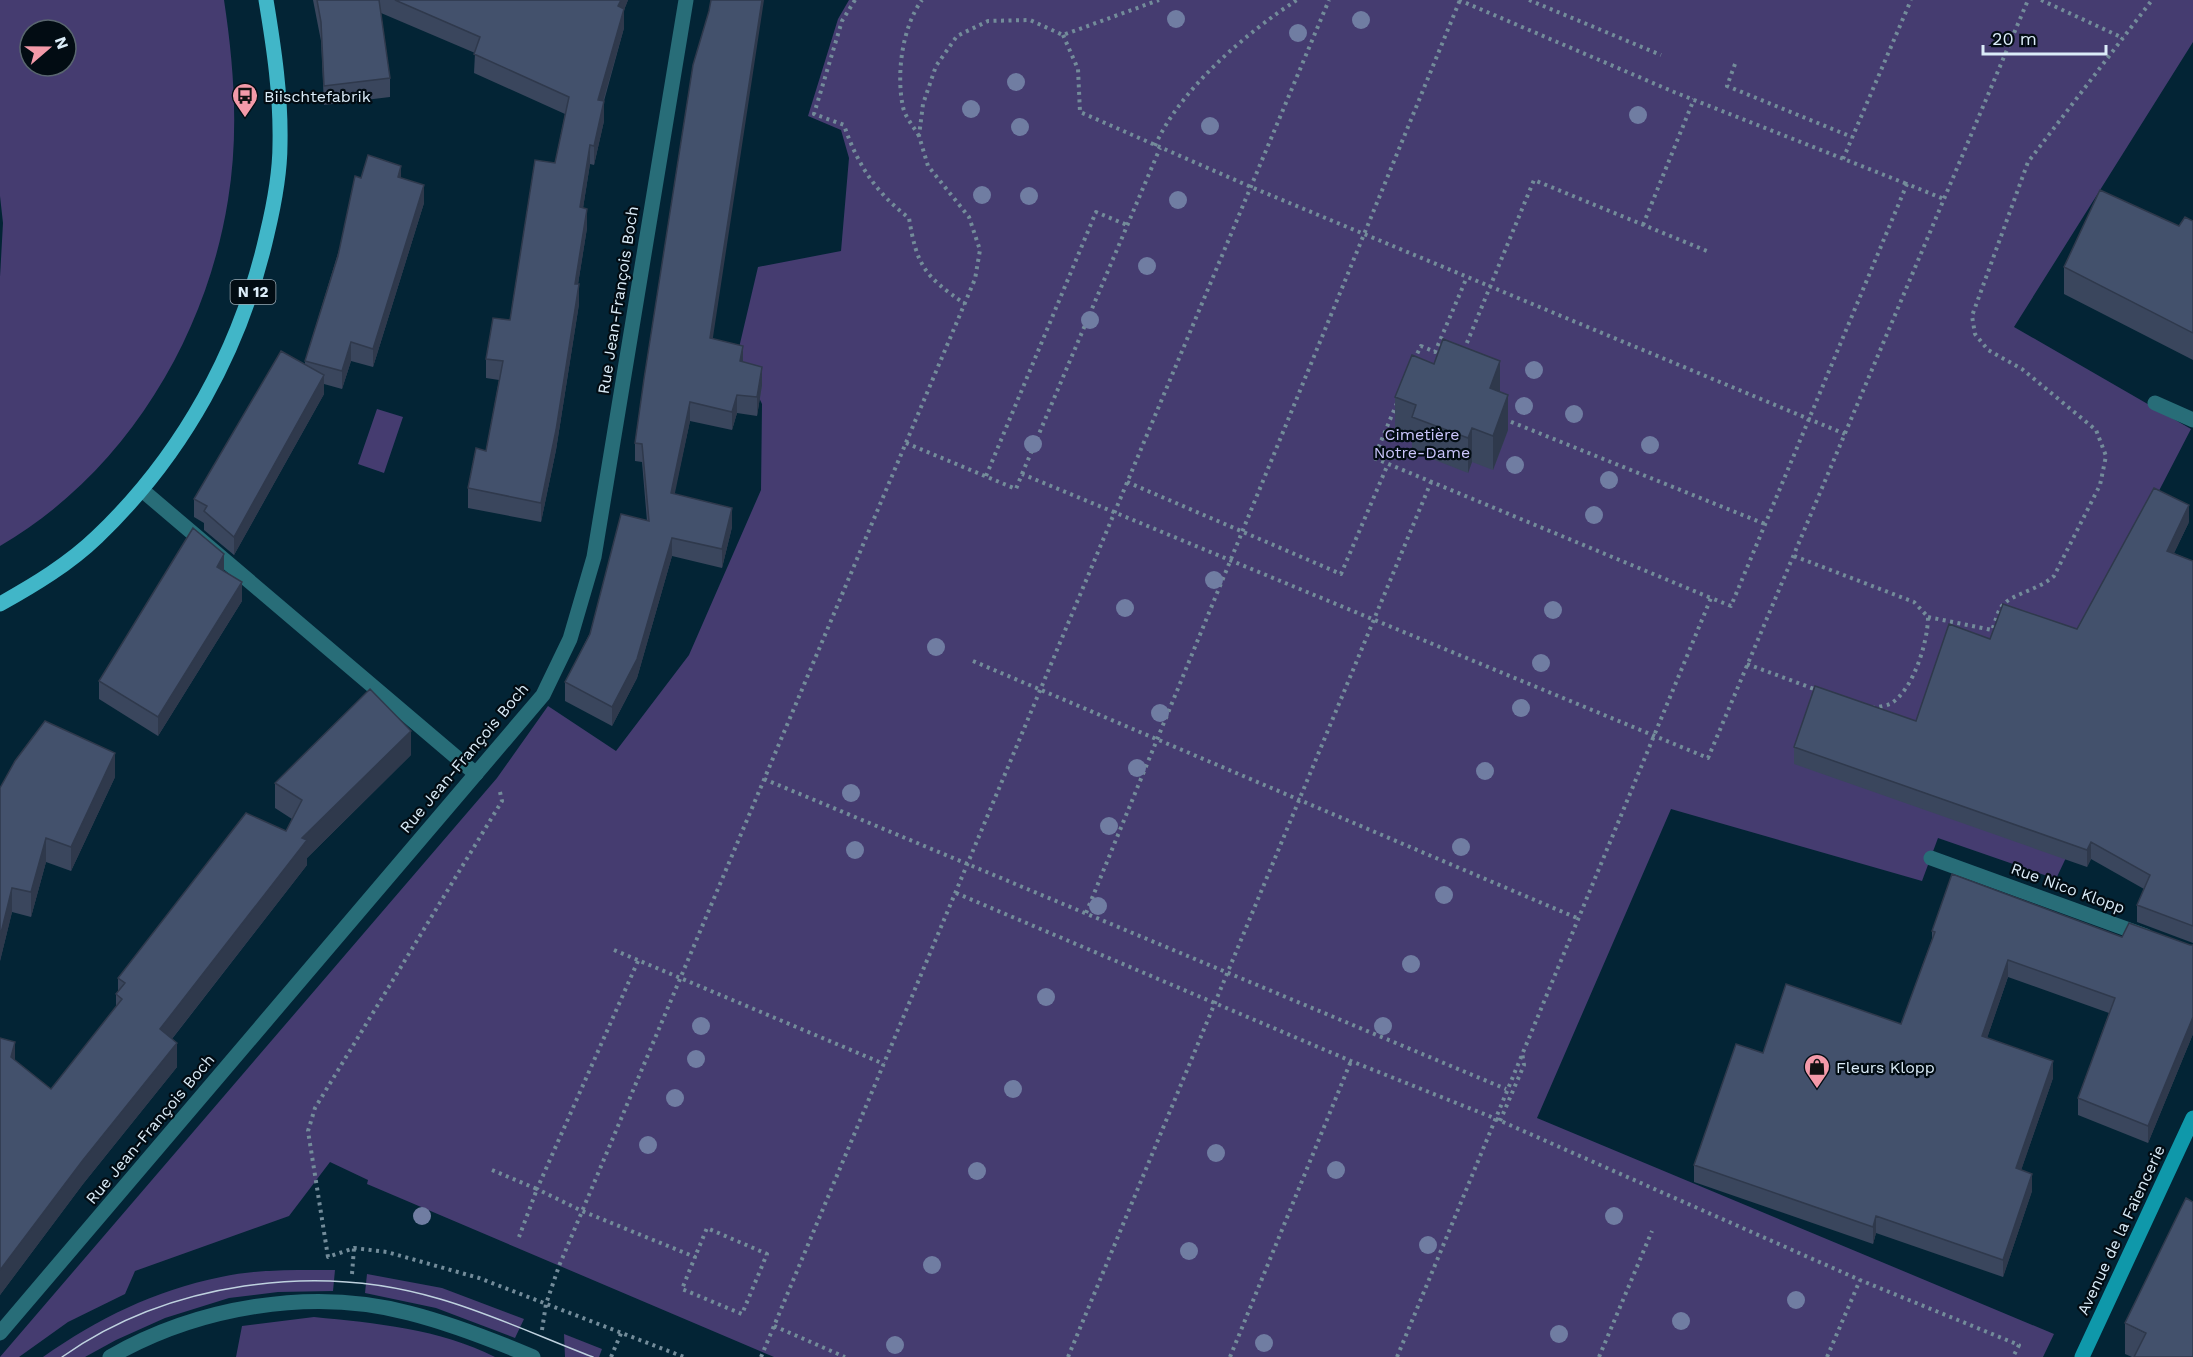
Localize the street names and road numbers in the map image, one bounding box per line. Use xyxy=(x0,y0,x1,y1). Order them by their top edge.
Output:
street label: Rue Jean-François Boch xyxy=(594,205,642,395)
road number: N 12 xyxy=(230,280,276,304)
street label: Rue Jean-François Boch xyxy=(396,679,532,837)
street label: Rue Nico Klopp xyxy=(2008,859,2128,917)
street label: Rue Jean-François Boch xyxy=(82,1050,218,1208)
street label: Avenue de la Faïencerie xyxy=(2073,1142,2169,1318)

